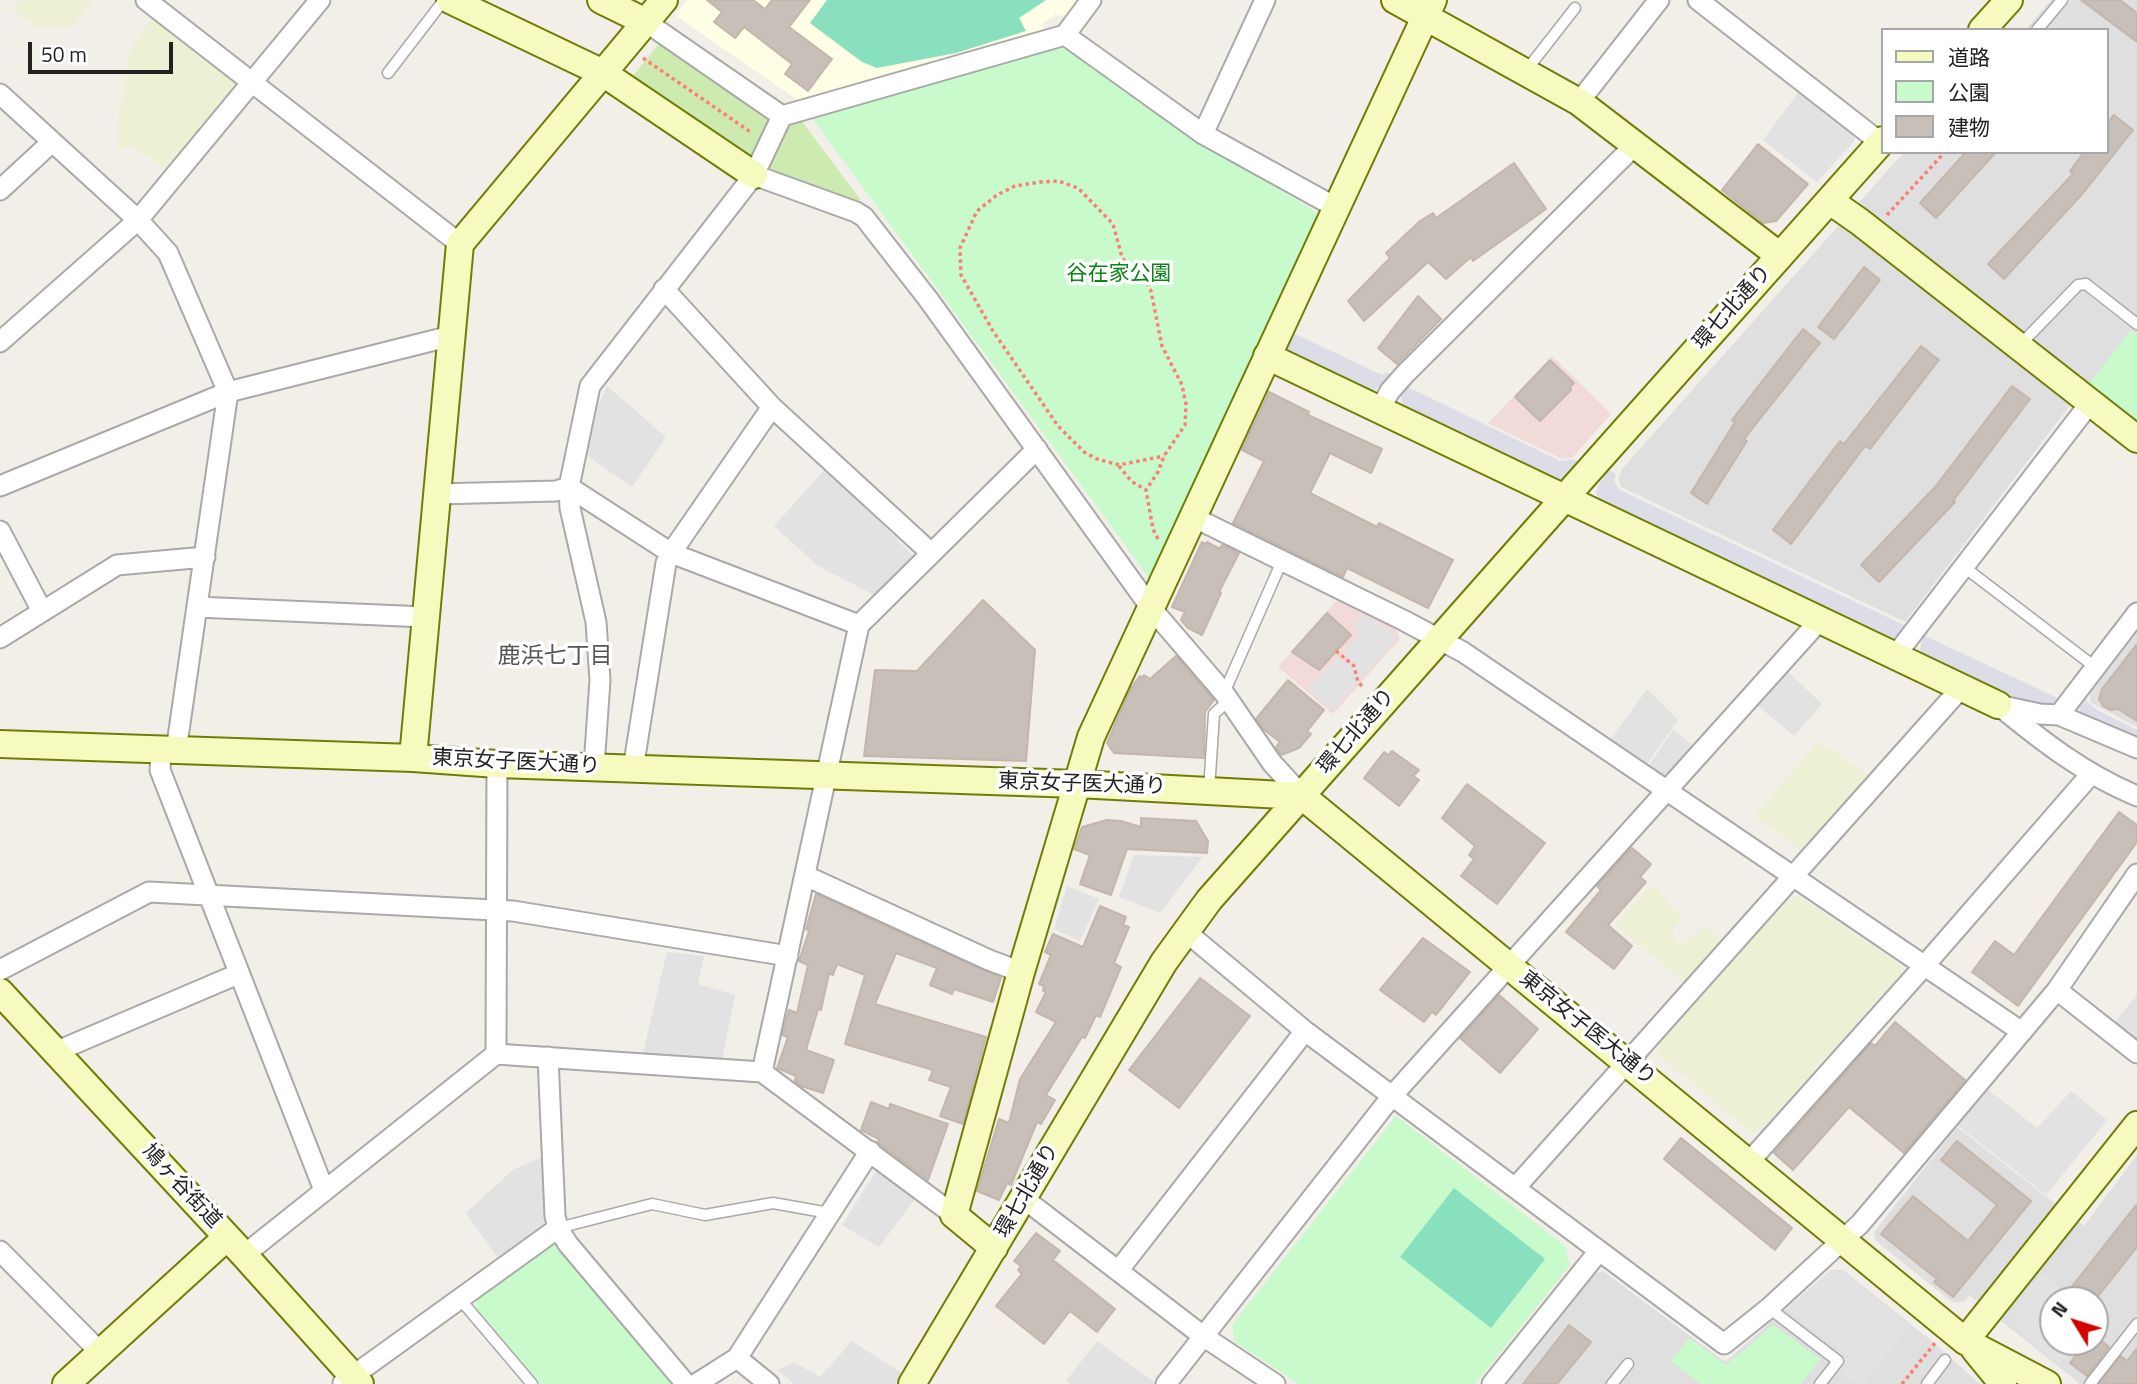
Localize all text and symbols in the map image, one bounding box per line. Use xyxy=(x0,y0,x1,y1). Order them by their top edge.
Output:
scale bar xyxy=(32,28,177,72)
legend xyxy=(1882,28,2109,154)
text: 50 m xyxy=(41,38,87,70)
text: 道路 xyxy=(1948,41,1990,73)
text: 公園 xyxy=(1948,76,1990,108)
text: 建物 xyxy=(1948,111,1990,143)
street label: 環七北通り xyxy=(1689,261,1777,355)
park label: 谷在家公園 xyxy=(1067,262,1171,288)
district label: 鹿浜七丁目 xyxy=(498,643,612,671)
street label: 環七北通り xyxy=(1313,684,1401,780)
street label: 東京女子医大通り xyxy=(431,746,601,780)
street label: 東京女子医大通り xyxy=(998,769,1166,801)
street label: 東京女子医大通り xyxy=(1514,966,1660,1092)
street label: 環七北通り xyxy=(991,1139,1065,1243)
street label: 鳩ヶ谷街道 xyxy=(136,1140,226,1234)
north arrow xyxy=(2039,1286,2109,1356)
text: N xyxy=(2043,1295,2074,1323)

